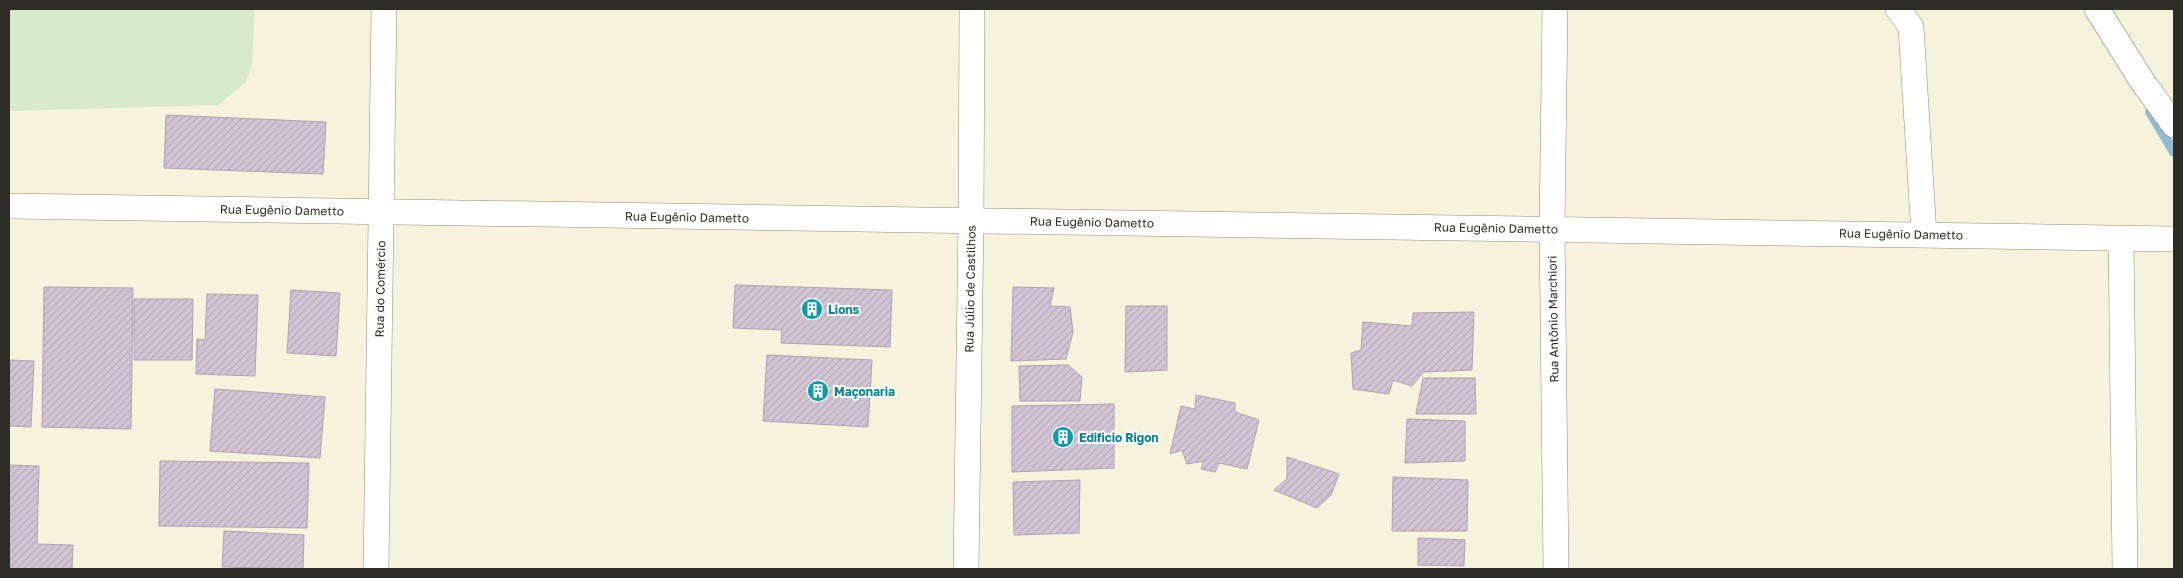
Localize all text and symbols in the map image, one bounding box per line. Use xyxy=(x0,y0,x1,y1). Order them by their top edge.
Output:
street label: Rua Eugênio Dametto xyxy=(220,201,344,219)
street label: Rua Eugênio Dametto xyxy=(625,208,749,226)
street label: Rua Eugênio Dametto xyxy=(1030,213,1154,231)
street label: Rua Eugênio Dametto xyxy=(1434,219,1558,237)
street label: Rua Júlio de Castilhos xyxy=(961,225,979,353)
street label: Rua Eugênio Dametto xyxy=(1839,225,1963,243)
street label: Rua do Comércio xyxy=(372,240,388,338)
street label: Rua Antônio Marchiori xyxy=(1544,255,1562,383)
building icon: Lions xyxy=(800,297,824,321)
place label: Lions xyxy=(828,302,860,317)
building icon: Maçonaria xyxy=(806,379,830,403)
place label: Maçonaria xyxy=(834,384,895,399)
building icon: Edificio Rigon xyxy=(1051,425,1075,449)
place label: Edificio Rigon xyxy=(1079,430,1159,445)

